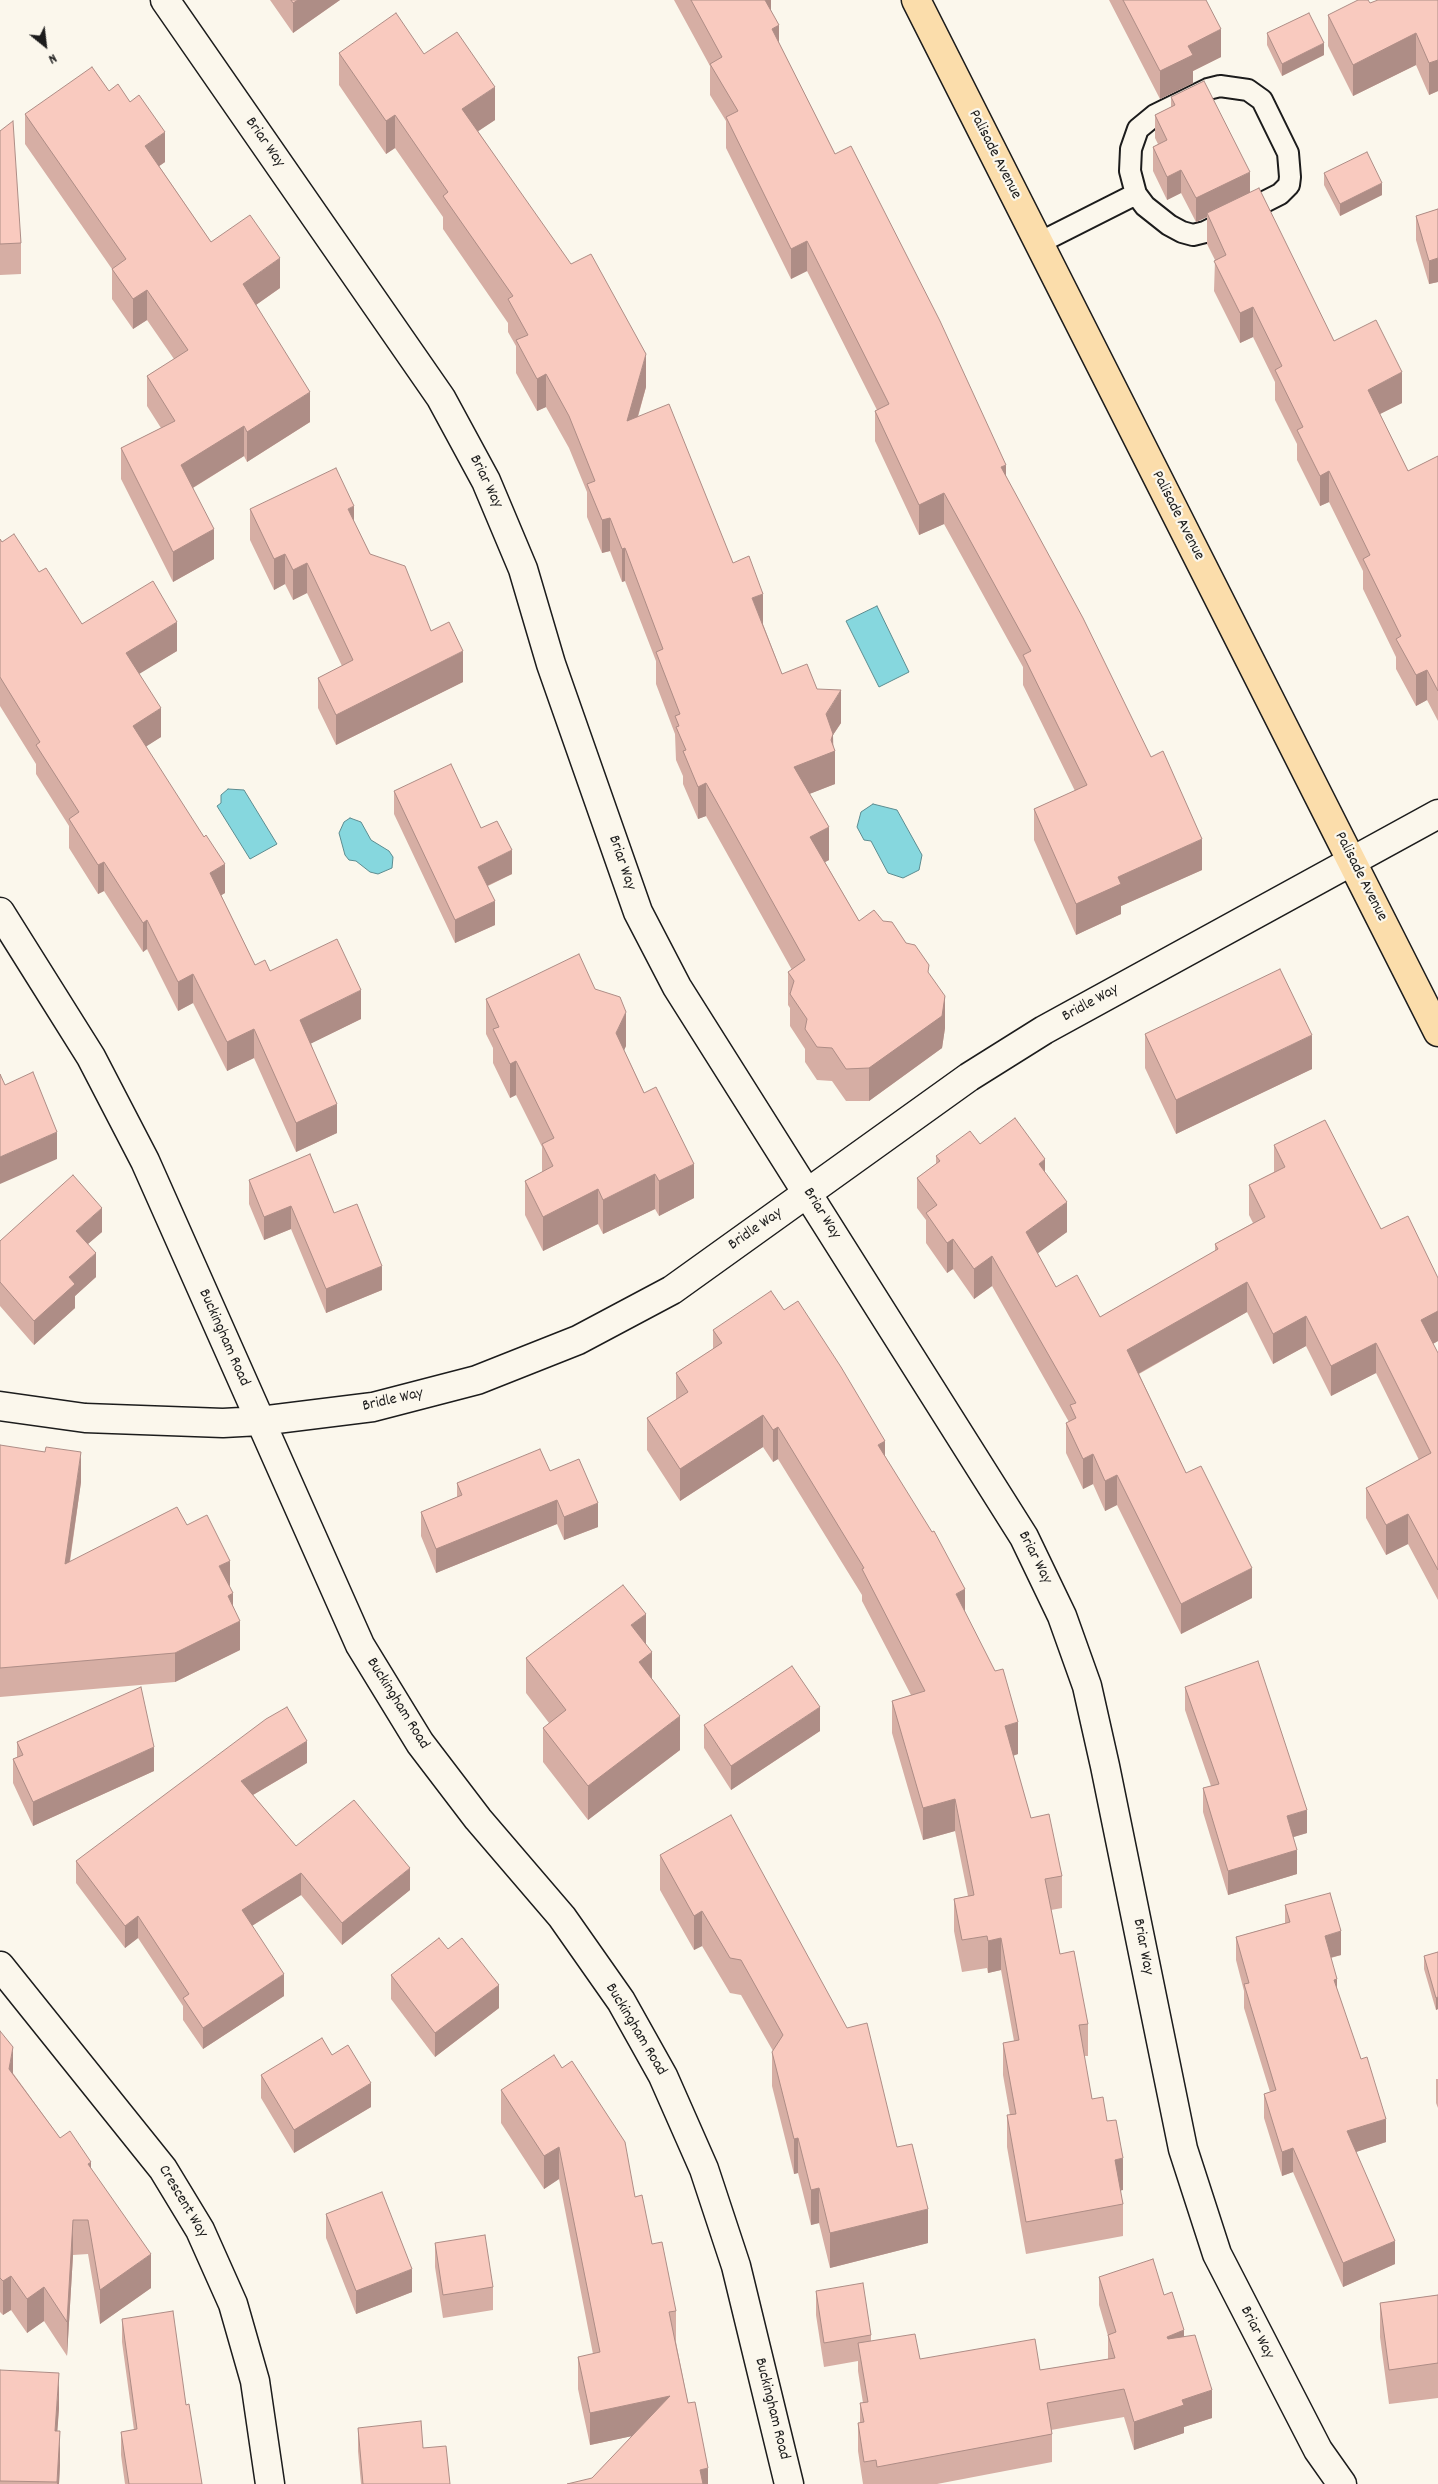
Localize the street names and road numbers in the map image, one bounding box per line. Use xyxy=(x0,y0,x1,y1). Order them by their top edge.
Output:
street label: Palisade Avenue xyxy=(963,107,1025,203)
street label: Briar Way xyxy=(240,114,288,172)
street label: Briar Way xyxy=(464,452,506,512)
street label: Palisade Avenue xyxy=(1146,468,1208,564)
street label: Palisade Avenue xyxy=(1329,829,1391,925)
street label: Briar Way xyxy=(603,833,639,893)
street label: Bridle Way xyxy=(1059,981,1123,1027)
street label: Briar Way xyxy=(798,1185,844,1243)
street label: Bridle Way xyxy=(725,1204,787,1256)
street label: Buckingham Road xyxy=(193,1286,253,1390)
street label: Bridle Way xyxy=(361,1385,425,1417)
street label: Briar Way xyxy=(1013,1528,1055,1588)
street label: Buckingham Road xyxy=(361,1655,433,1753)
street label: Briar Way xyxy=(1127,1917,1157,1977)
street label: Buckingham Road xyxy=(600,1980,670,2080)
street label: Crescent Way xyxy=(153,2162,211,2242)
street label: Briar Way xyxy=(1235,2303,1277,2363)
street label: Buckingham Road xyxy=(749,2356,793,2462)

